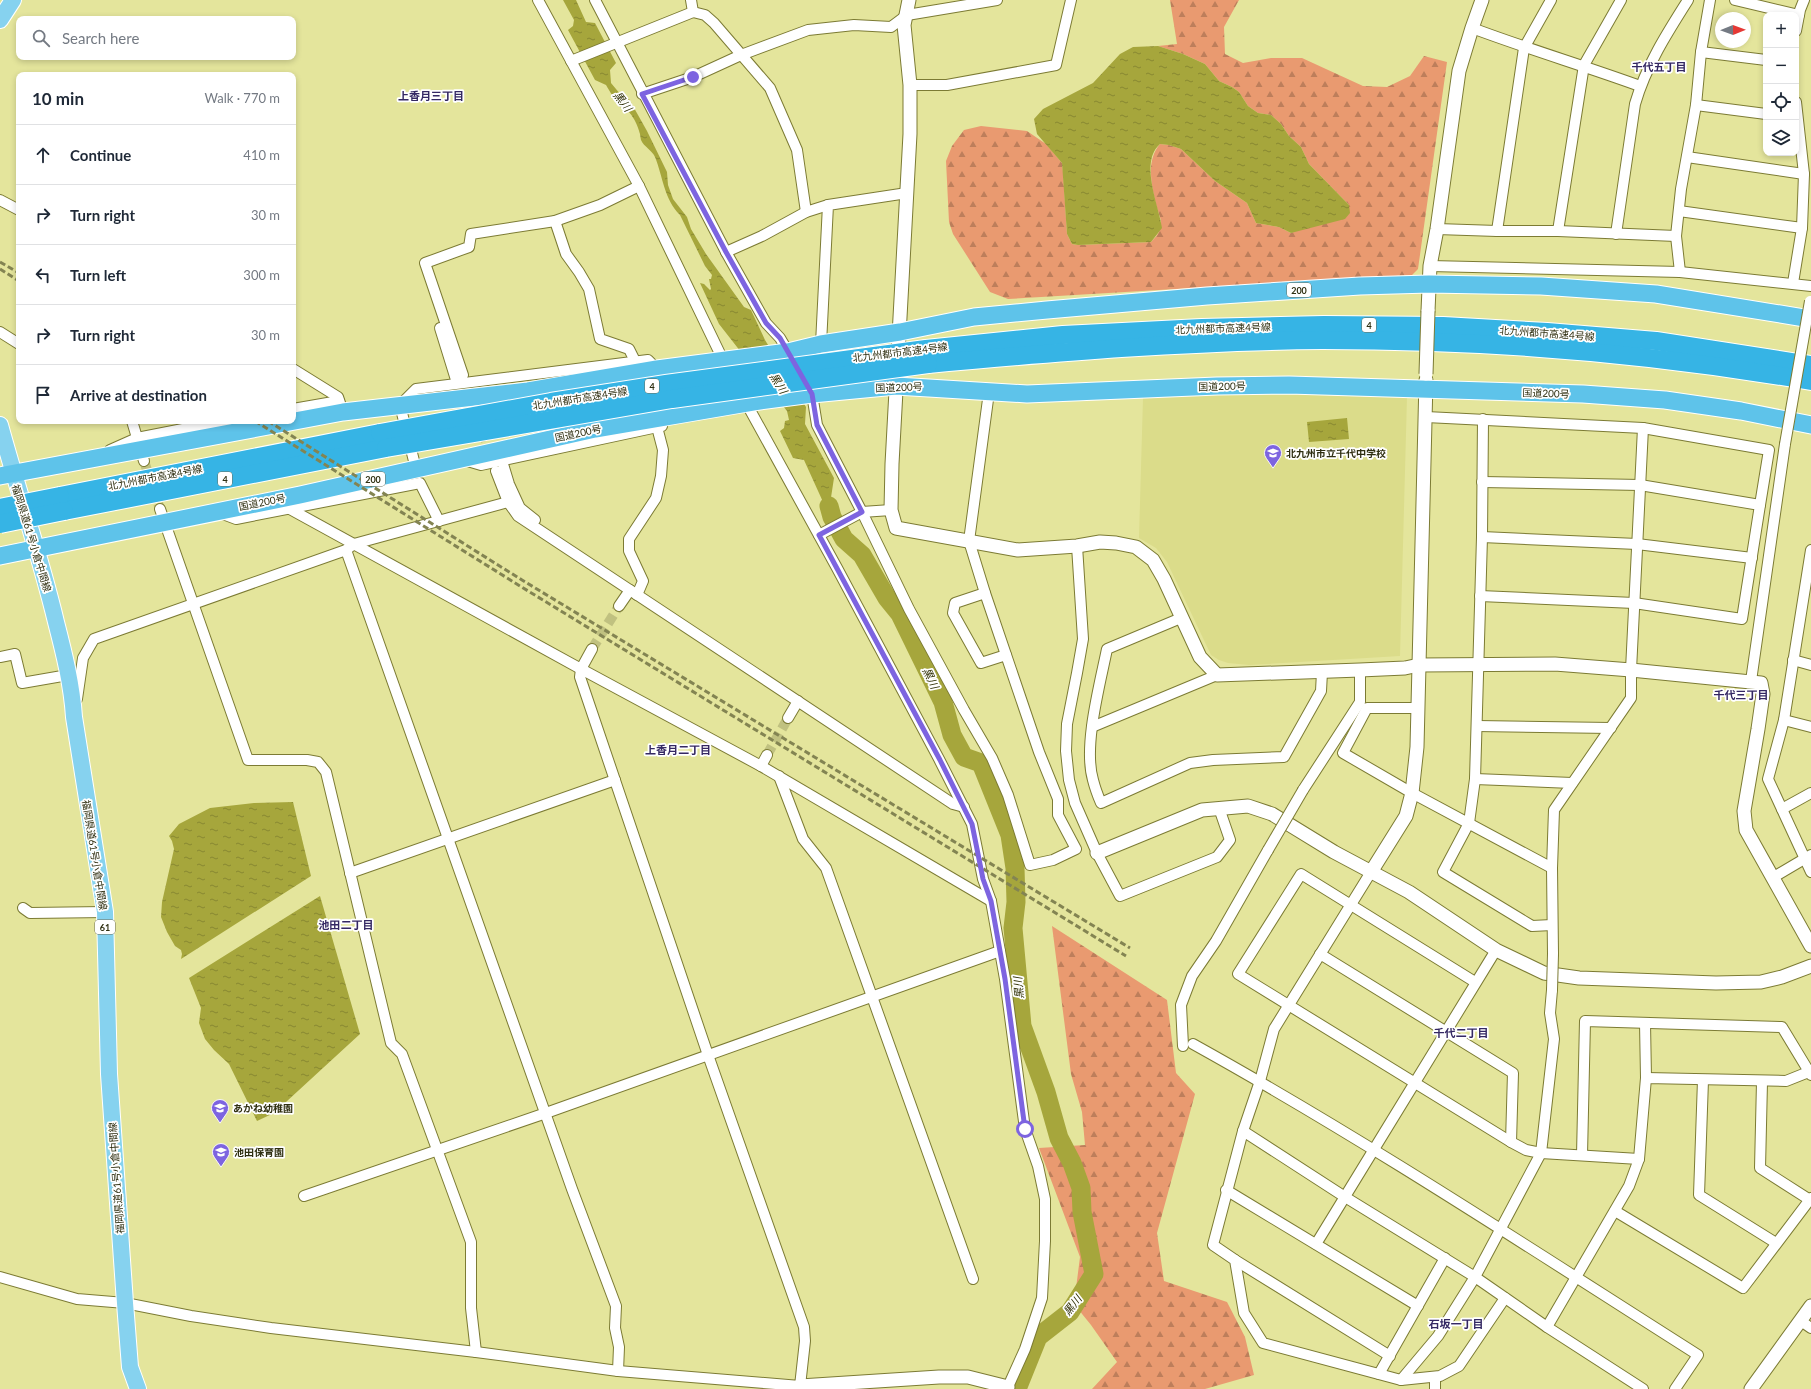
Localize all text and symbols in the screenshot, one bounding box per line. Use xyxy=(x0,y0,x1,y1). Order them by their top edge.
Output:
north arrow xyxy=(1715,12,1751,48)
map controls xyxy=(1763,12,1799,156)
button: + xyxy=(1763,12,1799,48)
search box xyxy=(16,16,296,60)
icon: search xyxy=(30,27,52,49)
text: Search here xyxy=(62,29,139,47)
button: − xyxy=(1763,48,1799,84)
district label: 千代五丁目 xyxy=(1632,60,1687,73)
route end xyxy=(684,68,702,86)
button: locate xyxy=(1763,84,1799,120)
text: 10 min xyxy=(32,88,84,109)
water label: 黒川 xyxy=(611,88,635,114)
district label: 上香月三丁目 xyxy=(398,89,464,102)
text: Walk · 770 m xyxy=(204,90,280,106)
button: layers xyxy=(1763,120,1799,156)
icon: ahead xyxy=(32,144,54,166)
text: Continue xyxy=(70,146,131,164)
text: 410 m xyxy=(243,147,280,163)
icon: right xyxy=(32,204,54,226)
text: Turn right xyxy=(70,206,135,224)
text: 30 m xyxy=(251,207,280,223)
icon: left xyxy=(32,264,54,286)
text: Turn left xyxy=(70,266,126,284)
text: 300 m xyxy=(243,267,280,283)
road number: 200 xyxy=(1287,283,1311,297)
road number: 4 xyxy=(1362,318,1376,332)
street label: 北九州都市高速4号線 xyxy=(1175,320,1271,336)
icon: right xyxy=(32,324,54,346)
street label: 北九州都市高速4号線 xyxy=(1499,324,1595,342)
text: Turn right xyxy=(70,326,135,344)
text: 30 m xyxy=(251,327,280,343)
street label: 北九州都市高速4号線 xyxy=(852,340,948,364)
water label: 黒川 xyxy=(768,370,791,397)
road number: 4 xyxy=(645,379,659,393)
street label: 国道200号 xyxy=(875,380,923,394)
street label: 国道200号 xyxy=(1198,380,1246,392)
icon: arrive xyxy=(32,384,54,406)
street label: 北九州都市高速4号線 xyxy=(532,385,628,411)
text: Arrive at destination xyxy=(70,386,207,404)
street label: 国道200号 xyxy=(1522,386,1570,400)
street label: 国道200号 xyxy=(554,422,602,444)
school or university icon: 北九州市立千代中学校 xyxy=(1263,443,1283,468)
place label: 北九州市立千代中学校 xyxy=(1286,447,1386,459)
street label: 北九州都市高速4号線 xyxy=(107,462,203,492)
road number: 4 xyxy=(218,472,232,486)
road number: 200 xyxy=(361,472,385,486)
street label: 福岡県道61号小倉中間線 xyxy=(10,483,54,593)
street label: 国道200号 xyxy=(238,492,286,512)
water label: 黒川 xyxy=(920,665,942,692)
district label: 千代三丁目 xyxy=(1714,688,1769,701)
district label: 上香月二丁目 xyxy=(645,743,711,756)
street label: 福岡県道61号小倉中間線 xyxy=(80,799,110,911)
district label: 池田二丁目 xyxy=(319,918,374,931)
road number: 61 xyxy=(95,920,115,934)
water label: 黒川 xyxy=(1010,975,1025,1000)
district label: 千代二丁目 xyxy=(1434,1026,1489,1039)
school or university icon: あかね幼稚園 xyxy=(210,1098,230,1123)
place label: あかね幼稚園 xyxy=(233,1102,293,1114)
route start xyxy=(1016,1120,1034,1138)
street label: 福岡県道61号小倉中間線 xyxy=(106,1122,126,1234)
school or university icon: 池田保育園 xyxy=(211,1142,231,1167)
place label: 池田保育園 xyxy=(234,1146,284,1158)
water label: 黒川 xyxy=(1060,1292,1085,1318)
district label: 石坂一丁目 xyxy=(1429,1317,1484,1330)

